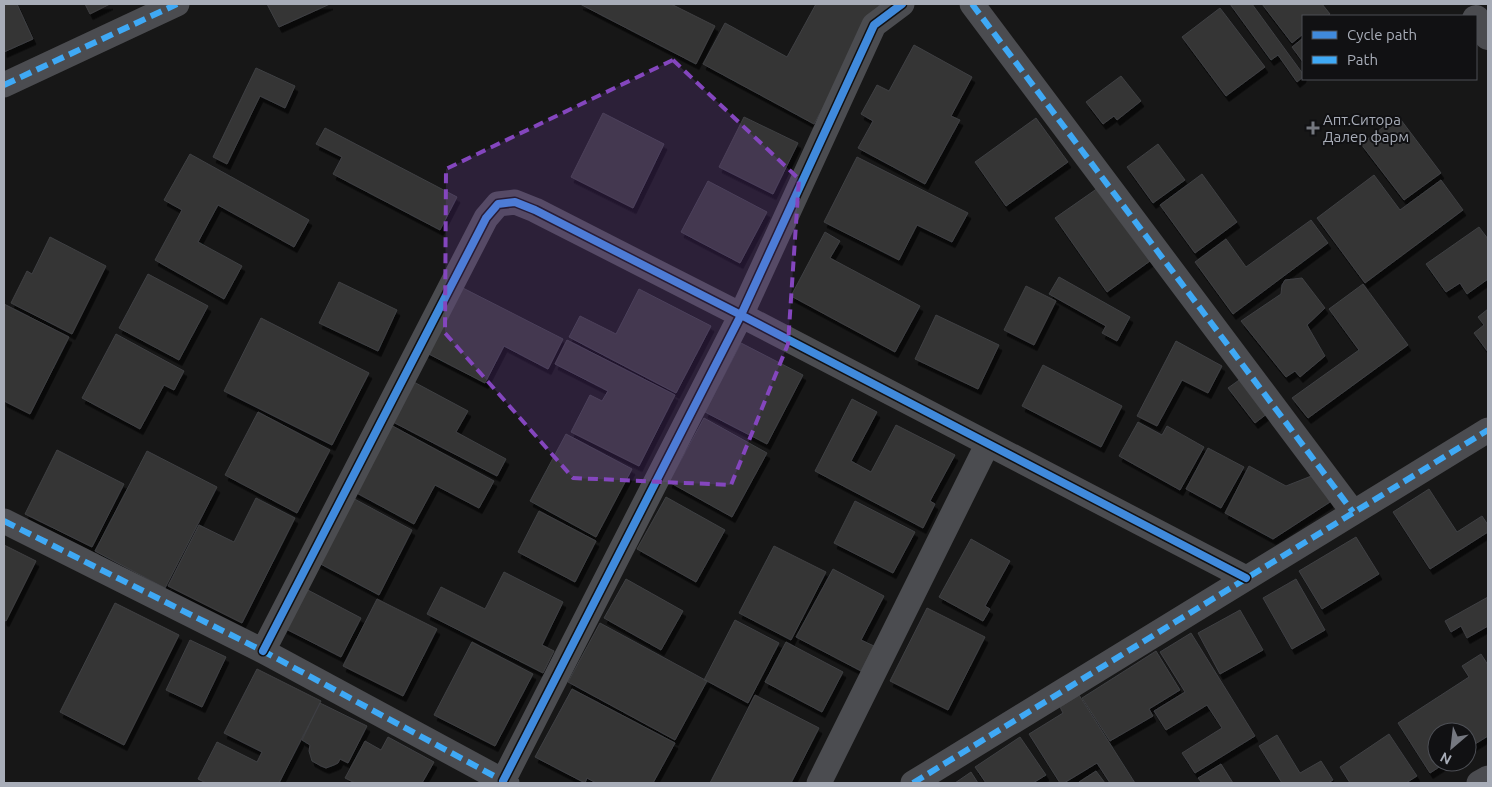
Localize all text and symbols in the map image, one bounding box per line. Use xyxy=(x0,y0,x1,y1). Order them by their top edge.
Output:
legend xyxy=(1302,15,1477,80)
text: Cycle path xyxy=(1347,26,1417,43)
text: Path xyxy=(1347,51,1378,68)
place label: Апт.Ситора Далер фарм xyxy=(1323,111,1409,145)
marker: Апт.Ситора Далер фарм xyxy=(1307,122,1319,134)
north arrow xyxy=(1427,722,1477,772)
text: N xyxy=(1438,749,1454,768)

